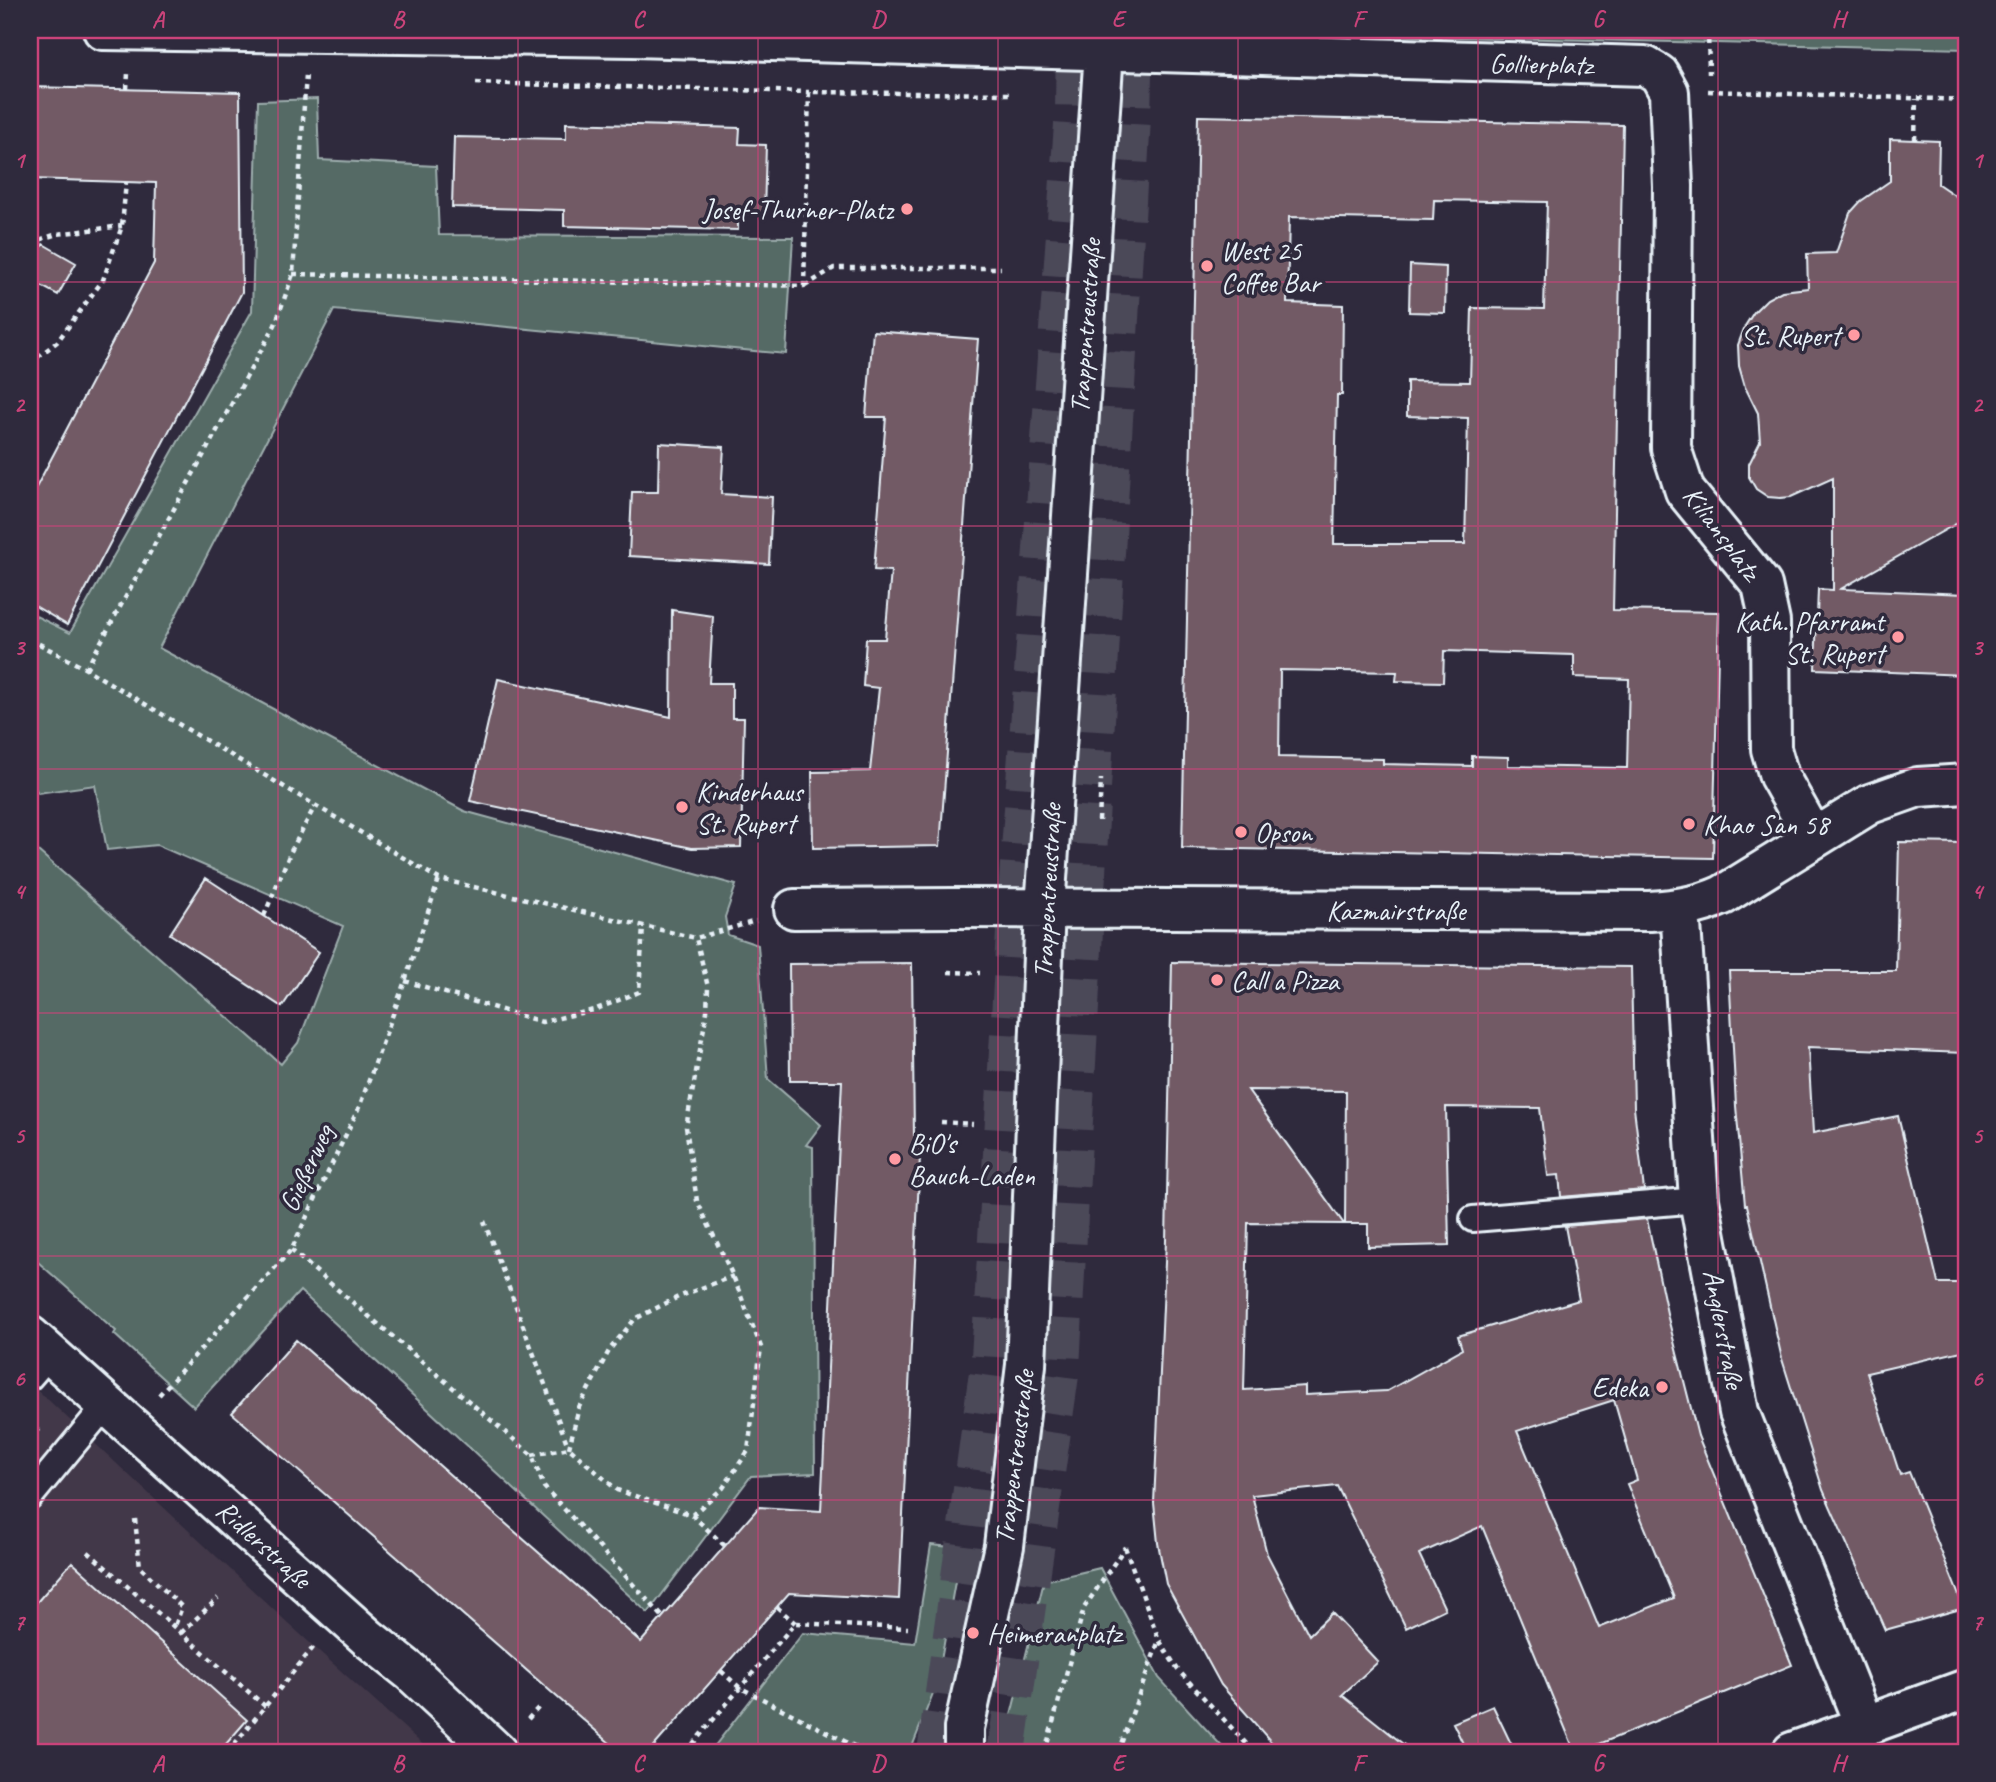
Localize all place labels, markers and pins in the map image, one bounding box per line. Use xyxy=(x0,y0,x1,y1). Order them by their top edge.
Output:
place label: Josef-Thurner-Platz xyxy=(701,192,895,227)
marker: Josef-Thurner-Platz xyxy=(899,201,915,217)
place label: West 25 Coffee Bar xyxy=(1221,233,1323,300)
marker: West 25 Coffee Bar xyxy=(1199,258,1215,274)
place label: St. Rupert xyxy=(1741,318,1844,353)
marker: St. Rupert xyxy=(1846,327,1862,343)
place label: Kath. Pfarramt St. Rupert xyxy=(1735,604,1888,671)
marker: Kath. Pfarramt St. Rupert xyxy=(1890,629,1906,645)
place label: Kinderhaus St. Rupert xyxy=(696,774,805,841)
marker: Kinderhaus St. Rupert xyxy=(674,799,690,815)
place label: Khao San 58 xyxy=(1703,807,1831,842)
place label: Opson xyxy=(1255,815,1313,850)
marker: Khao San 58 xyxy=(1681,816,1697,832)
marker: Opson xyxy=(1233,824,1249,840)
place label: Call a Pizza xyxy=(1231,963,1341,998)
marker: Call a Pizza xyxy=(1209,972,1225,988)
place label: BiO's Bauch-Laden xyxy=(909,1126,1035,1193)
marker: BiO's Bauch-Laden xyxy=(887,1151,903,1167)
place label: Edeka xyxy=(1592,1370,1650,1405)
marker: Edeka xyxy=(1654,1379,1670,1395)
place label: Heimeranplatz xyxy=(987,1616,1125,1651)
marker: Heimeranplatz xyxy=(965,1625,981,1641)

